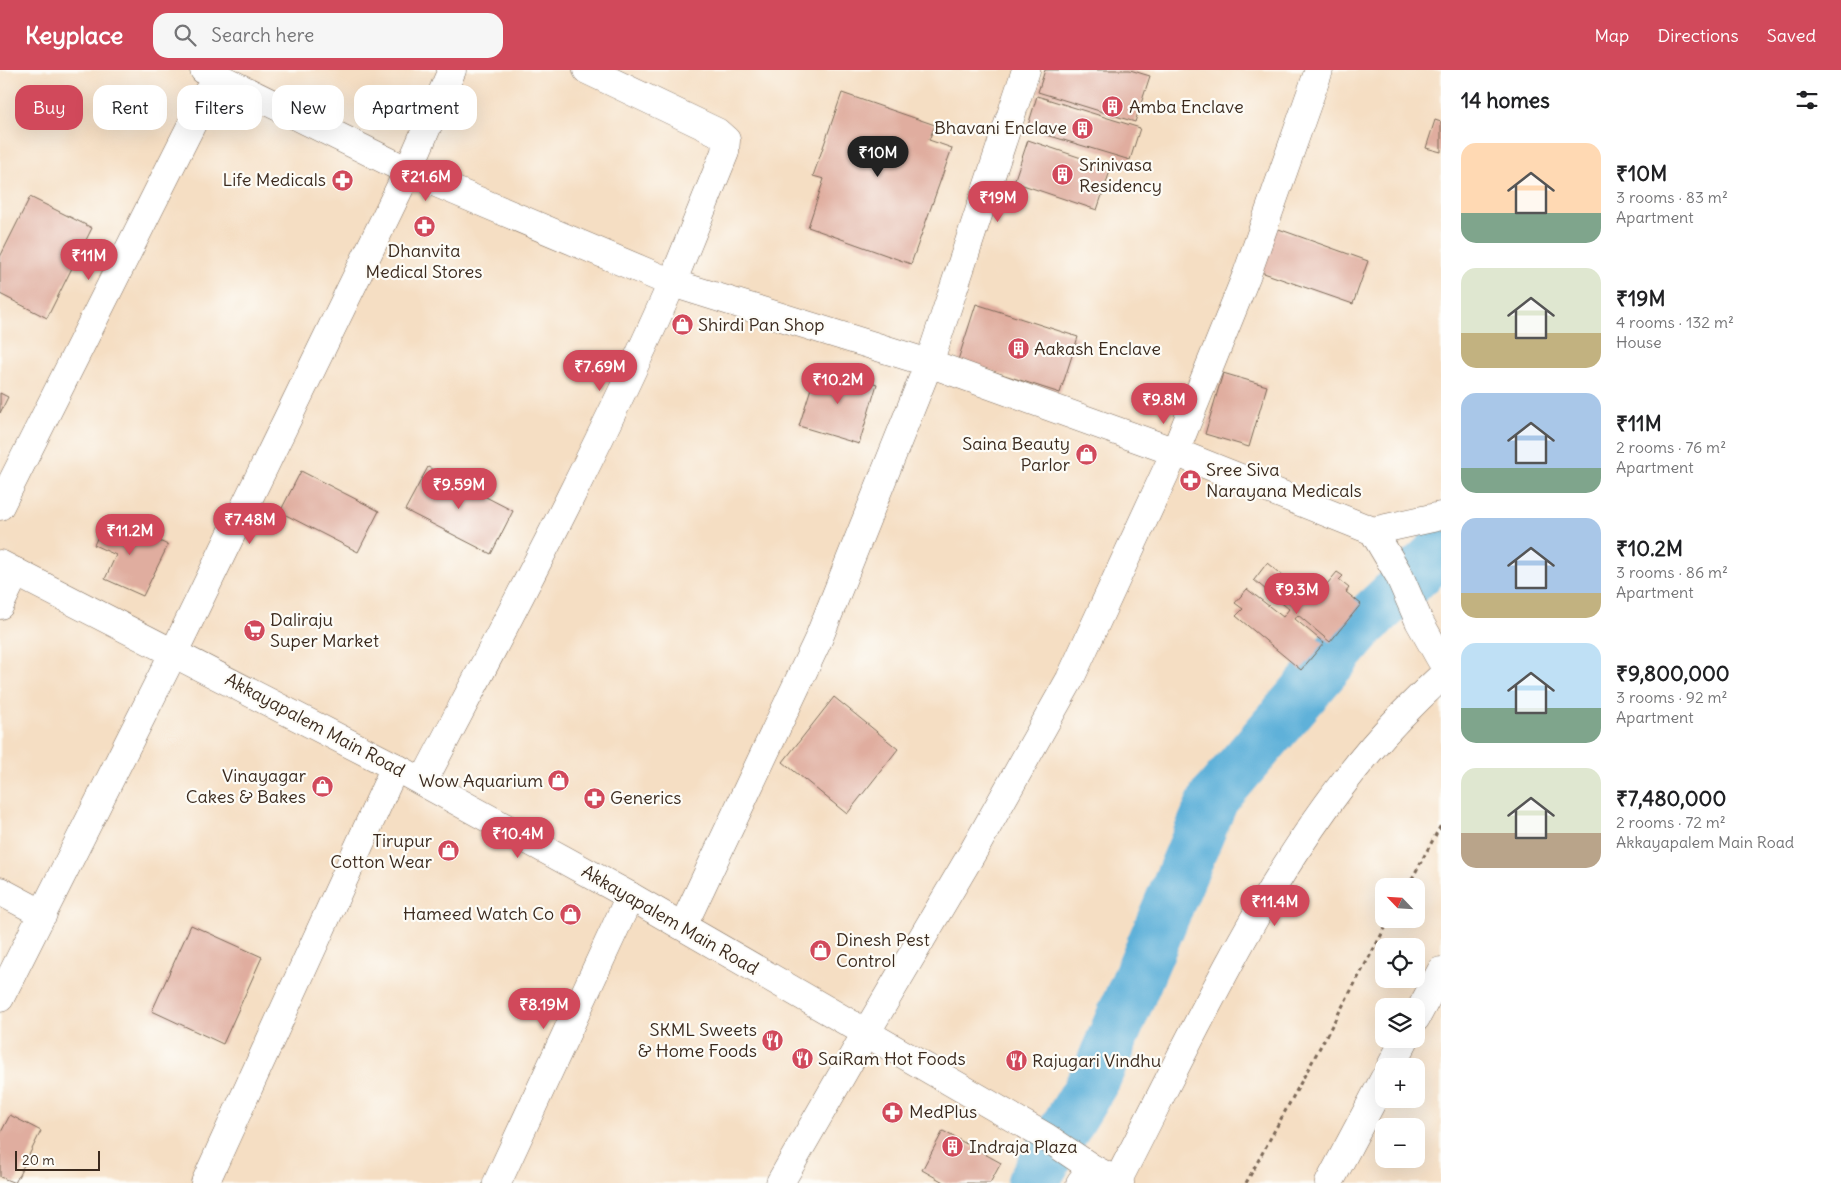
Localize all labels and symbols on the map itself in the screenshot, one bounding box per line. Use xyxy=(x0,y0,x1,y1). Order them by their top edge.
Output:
building icon: Amba Enclave xyxy=(1101,95,1125,119)
place label: Amba Enclave xyxy=(1129,95,1244,118)
place label: Bhavani Enclave xyxy=(934,116,1067,139)
building icon: Bhavani Enclave xyxy=(1071,116,1095,140)
pin: ₹10M xyxy=(848,136,908,178)
place label: Srinivasa Residency xyxy=(1079,153,1162,197)
pin: ₹21.6M xyxy=(385,160,467,202)
building icon: Srinivasa Residency xyxy=(1051,163,1075,187)
place label: Life Medicals xyxy=(222,168,326,191)
pharmacy icon: Life Medicals xyxy=(330,168,354,192)
pin: ₹19M xyxy=(968,180,1028,223)
pharmacy icon: Dhanvita Medical Stores xyxy=(412,214,436,238)
pin: ₹11M xyxy=(59,238,119,281)
place label: Dhanvita Medical Stores xyxy=(366,239,482,283)
shop icon: Shirdi Pan Shop xyxy=(670,313,694,337)
place label: Shirdi Pan Shop xyxy=(698,313,825,336)
building icon: Aakash Enclave xyxy=(1006,337,1030,361)
place label: Aakash Enclave xyxy=(1034,337,1161,360)
pin: ₹7.69M xyxy=(559,350,641,392)
pin: ₹10.2M xyxy=(797,362,879,405)
pin: ₹9.8M xyxy=(1129,382,1199,425)
place label: Saina Beauty Parlor xyxy=(962,432,1071,476)
shop icon: Saina Beauty Parlor xyxy=(1074,442,1098,466)
place label: Sree Siva Narayana Medicals xyxy=(1206,458,1362,502)
pin: ₹9.59M xyxy=(418,468,500,510)
pharmacy icon: Sree Siva Narayana Medicals xyxy=(1178,468,1202,492)
pin: ₹7.48M xyxy=(209,502,291,545)
pin: ₹11.2M xyxy=(89,514,171,556)
pin: ₹9.3M xyxy=(1262,572,1332,615)
place label: Daliraju Super Market xyxy=(270,608,379,652)
supermarket icon: Daliraju Super Market xyxy=(242,618,266,642)
street label: Akkayapalem Main Road xyxy=(221,667,410,782)
place label: Vinayagar Cakes & Bakes xyxy=(186,764,307,808)
place label: Wow Aquarium xyxy=(419,769,543,792)
shop icon: Wow Aquarium xyxy=(547,769,571,793)
shop icon: Vinayagar Cakes & Bakes xyxy=(310,774,334,798)
pharmacy icon: Generics xyxy=(582,786,606,810)
place label: Generics xyxy=(610,786,681,809)
pin: ₹10.4M xyxy=(477,816,559,859)
place label: Tirupur Cotton Wear xyxy=(330,829,433,873)
shop icon: Tirupur Cotton Wear xyxy=(436,839,460,863)
street label: Akkayapalem Main Road xyxy=(578,859,763,980)
north arrow xyxy=(1375,878,1425,928)
pin: ₹11.4M xyxy=(1234,884,1316,927)
place label: Hameed Watch Co xyxy=(403,902,554,925)
shop icon: Hameed Watch Co xyxy=(558,902,582,926)
place label: Dinesh Pest Control xyxy=(836,928,930,972)
shop icon: Dinesh Pest Control xyxy=(808,938,832,962)
pin: ₹8.19M xyxy=(503,988,585,1030)
place label: SKML Sweets & Home Foods xyxy=(638,1018,757,1062)
restaurant icon: SKML Sweets & Home Foods xyxy=(761,1028,785,1052)
restaurant icon: SaiRam Hot Foods xyxy=(790,1047,814,1071)
place label: SaiRam Hot Foods xyxy=(818,1047,966,1070)
restaurant icon: Rajugari Vindhu xyxy=(1004,1049,1028,1073)
place label: Rajugari Vindhu xyxy=(1032,1049,1161,1072)
pharmacy icon: MedPlus xyxy=(881,1100,905,1124)
place label: MedPlus xyxy=(909,1100,977,1123)
building icon: Indraja Plaza xyxy=(941,1135,965,1159)
place label: Indraja Plaza xyxy=(969,1135,1078,1158)
scale bar xyxy=(15,1148,100,1171)

